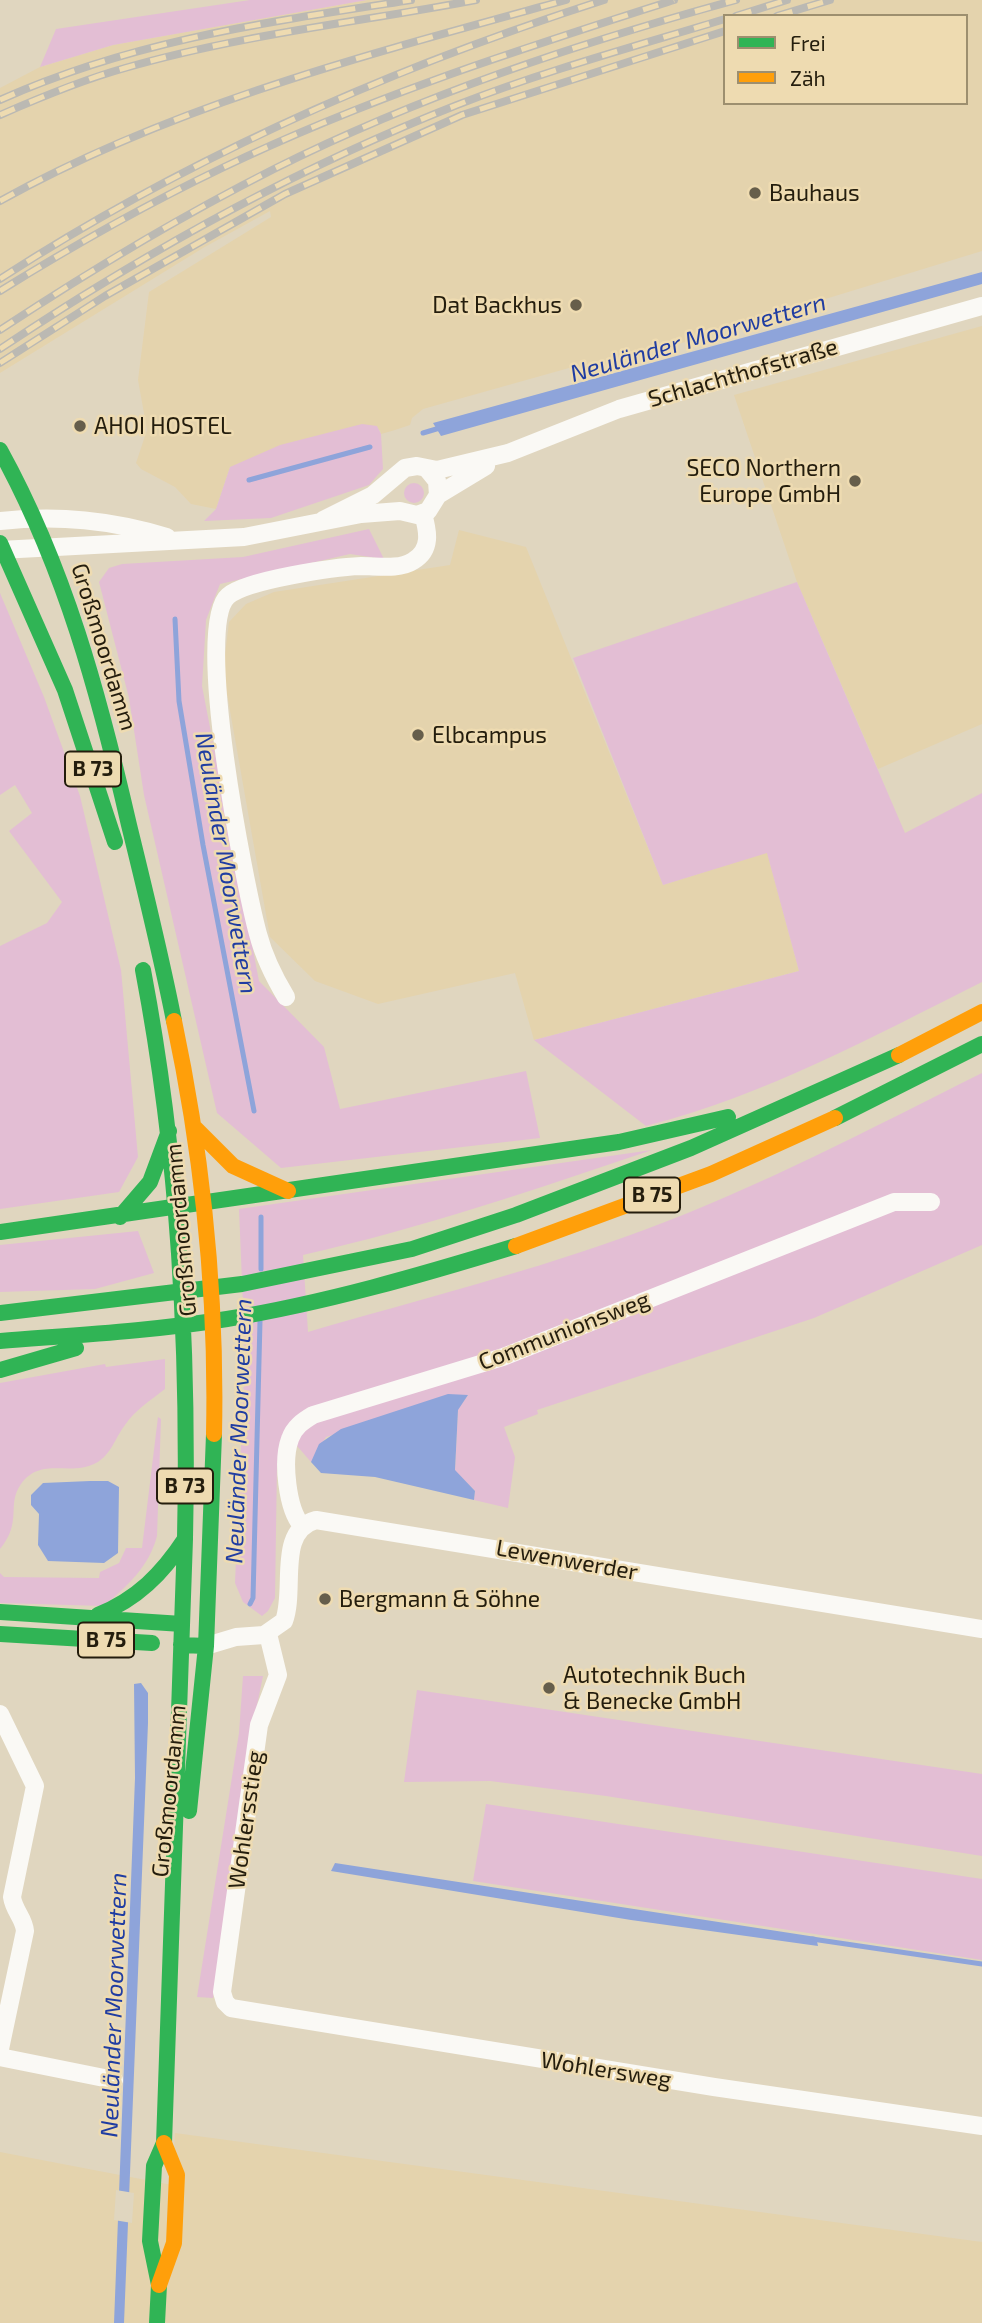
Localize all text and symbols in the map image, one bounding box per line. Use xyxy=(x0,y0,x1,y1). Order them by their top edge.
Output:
legend xyxy=(723,14,968,105)
text: Frei xyxy=(790,30,826,55)
text: Zäh xyxy=(790,65,826,90)
place label: Bauhaus xyxy=(769,179,860,207)
marker: Bauhaus xyxy=(747,185,763,201)
water label: Neuländer Moorwettern xyxy=(567,288,829,388)
place label: Dat Backhus xyxy=(432,291,562,319)
marker: Dat Backhus xyxy=(568,297,584,313)
street label: Schlachthofstraße xyxy=(645,333,841,413)
place label: AHOI HOSTEL xyxy=(94,412,232,440)
marker: AHOI HOSTEL xyxy=(72,418,88,434)
place label: SECO Northern Europe GmbH xyxy=(686,454,841,508)
marker: SECO Northern Europe GmbH xyxy=(847,473,863,489)
street label: Großmoordamm xyxy=(65,560,143,734)
place label: Elbcampus xyxy=(432,721,547,749)
marker: Elbcampus xyxy=(410,727,426,743)
water label: Neuländer Moorwettern xyxy=(189,730,263,996)
road number: B 73 xyxy=(65,752,121,786)
street label: Großmoordamm xyxy=(160,1142,202,1318)
road number: B 75 xyxy=(624,1178,680,1212)
street label: Communionsweg xyxy=(475,1286,653,1376)
water label: Neuländer Moorwettern xyxy=(220,1298,258,1564)
road number: B 73 xyxy=(157,1468,213,1504)
street label: Lewenwerder xyxy=(494,1534,640,1586)
place label: Bergmann & Söhne xyxy=(339,1585,540,1613)
marker: Bergmann & Söhne xyxy=(317,1591,333,1607)
road number: B 75 xyxy=(78,1622,134,1658)
place label: Autotechnik Buch & Benecke GmbH xyxy=(563,1661,746,1715)
marker: Autotechnik Buch & Benecke GmbH xyxy=(541,1680,557,1696)
street label: Großmoordamm xyxy=(146,1703,192,1879)
street label: Wohlersstieg xyxy=(223,1749,269,1891)
water label: Neuländer Moorwettern xyxy=(95,1872,133,2138)
street label: Wohlersweg xyxy=(539,2046,673,2094)

